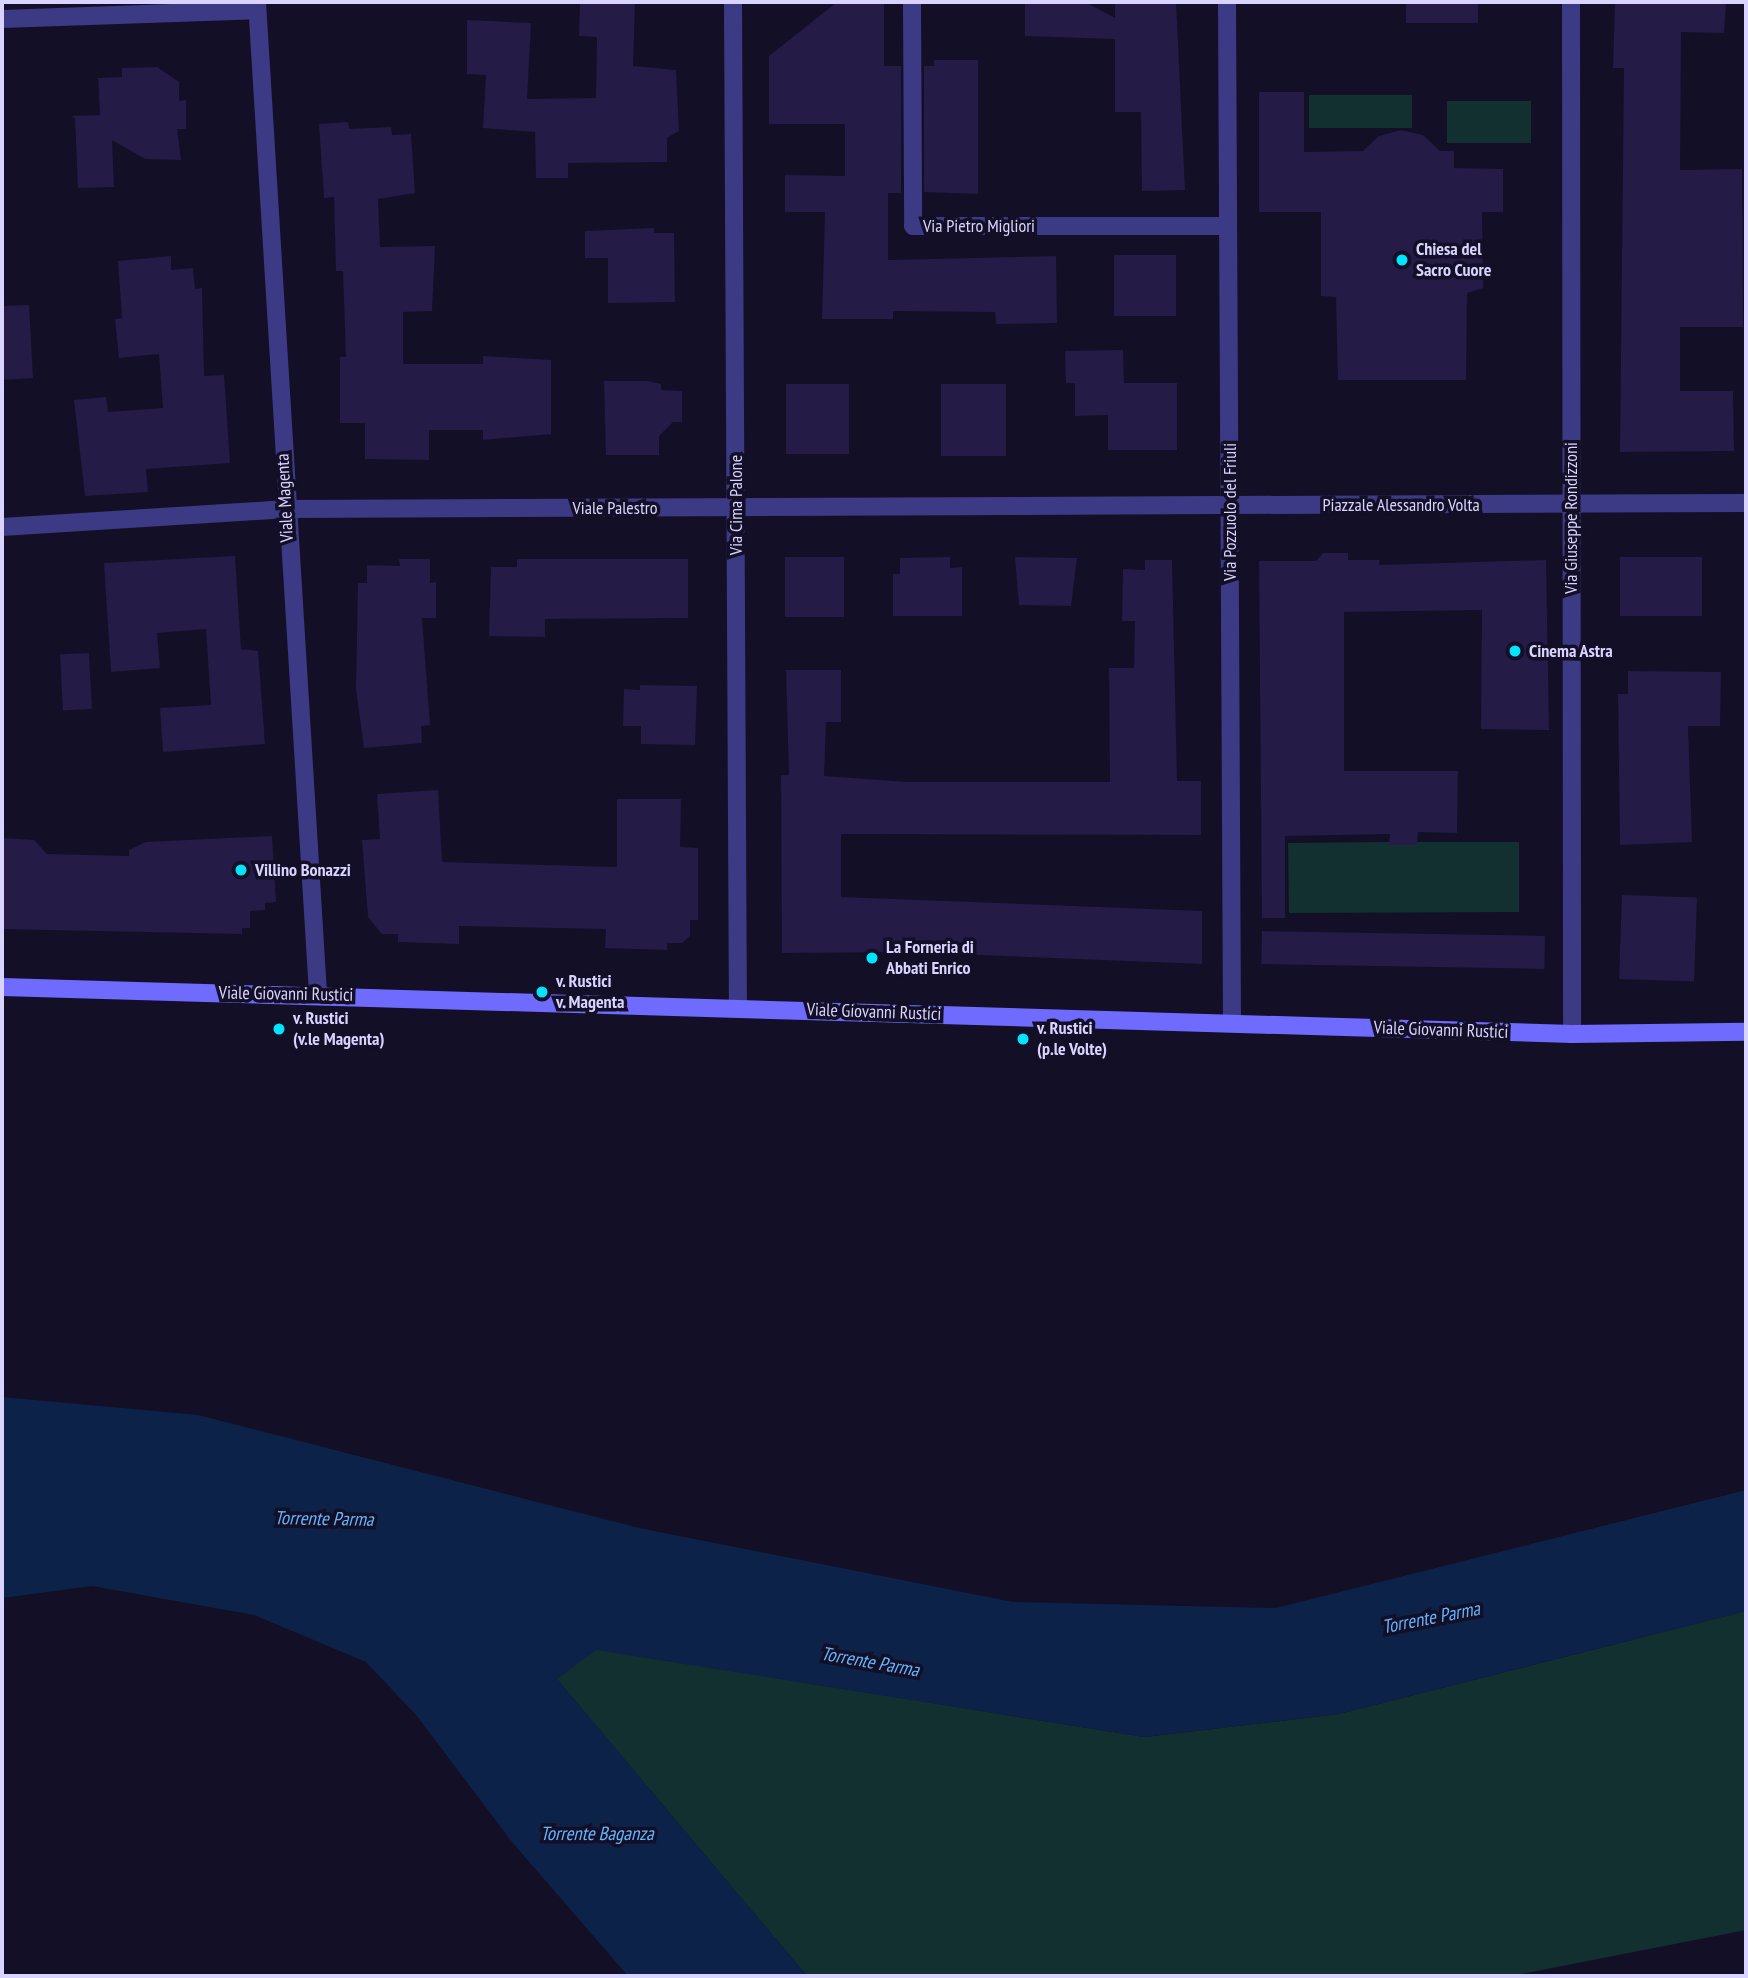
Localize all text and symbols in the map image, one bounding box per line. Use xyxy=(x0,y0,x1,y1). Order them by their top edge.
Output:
street label: Via Pietro Migliori xyxy=(923,215,1035,237)
place label: Chiesa del Sacro Cuore xyxy=(1416,239,1492,282)
marker: Chiesa del Sacro Cuore xyxy=(1394,252,1410,268)
street label: Via Giuseppe Rondizzoni xyxy=(1560,442,1582,594)
street label: Via Pozzuolo del Friuli xyxy=(1219,443,1241,581)
street label: Viale Magenta xyxy=(272,453,298,543)
street label: Via Cima Palone xyxy=(725,455,747,555)
street label: Piazzale Alessandro Volta xyxy=(1322,494,1480,516)
street label: Viale Palestro xyxy=(572,497,658,519)
place label: Cinema Astra xyxy=(1529,640,1613,662)
marker: Cinema Astra xyxy=(1507,643,1523,659)
place label: Villino Bonazzi xyxy=(255,859,351,881)
marker: Villino Bonazzi xyxy=(233,862,249,878)
place label: La Forneria di Abbati Enrico xyxy=(886,937,974,979)
marker: La Forneria di Abbati Enrico xyxy=(864,950,880,966)
place label: v. Rustici v. Magenta xyxy=(556,971,625,1014)
street label: Viale Giovanni Rustici xyxy=(218,982,354,1006)
marker: v. Rustici v. Magenta xyxy=(534,984,550,1000)
street label: Viale Giovanni Rustici xyxy=(806,999,942,1025)
place label: v. Rustici (v.le Magenta) xyxy=(293,1008,385,1050)
street label: Viale Giovanni Rustici xyxy=(1373,1017,1509,1043)
place label: v. Rustici (p.le Volte) xyxy=(1037,1018,1108,1060)
marker: v. Rustici (v.le Magenta) xyxy=(271,1021,287,1037)
marker: v. Rustici (p.le Volte) xyxy=(1015,1031,1031,1047)
water label: Torrente Parma xyxy=(274,1507,374,1531)
water label: Torrente Parma xyxy=(1380,1597,1482,1639)
water label: Torrente Parma xyxy=(819,1642,921,1682)
water label: Torrente Baganza xyxy=(540,1823,654,1845)

